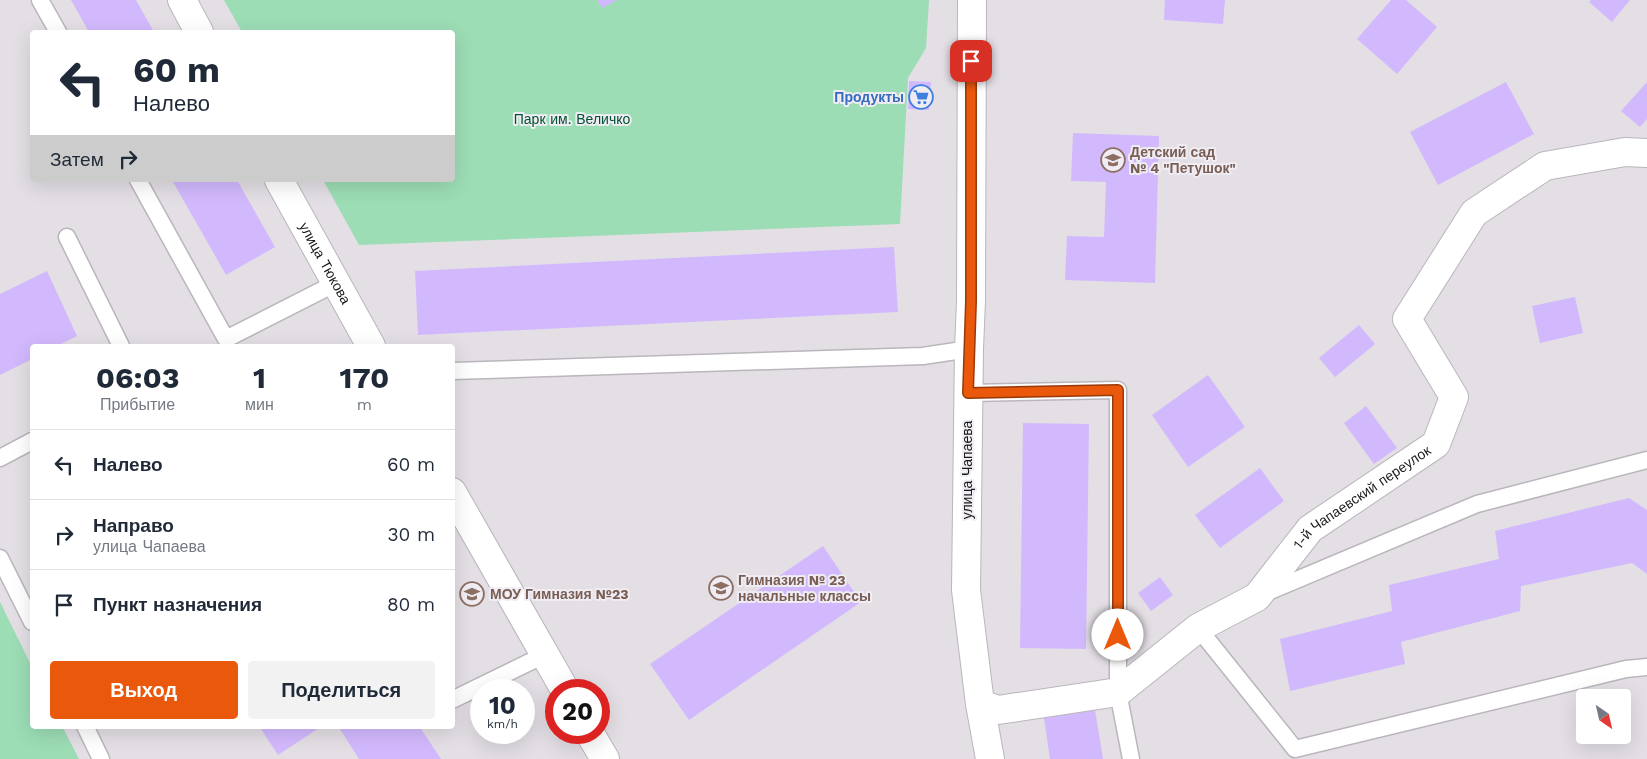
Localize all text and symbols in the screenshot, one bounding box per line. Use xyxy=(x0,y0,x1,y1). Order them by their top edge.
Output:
pin xyxy=(950,40,992,82)
icon: arrive xyxy=(957,47,985,75)
text: 60 m xyxy=(133,49,220,91)
icon: left xyxy=(50,50,115,115)
supermarket icon: Продукты xyxy=(908,84,934,110)
place label: Продукты xyxy=(834,89,904,105)
text: Налево xyxy=(133,91,210,116)
park label: Парк им. Величко xyxy=(514,111,630,127)
place label: Детский сад № 4 "Петушок" xyxy=(1130,144,1236,176)
icon: right xyxy=(114,145,142,173)
school or university icon: Детский сад № 4 "Петушок" xyxy=(1100,147,1126,173)
text: Затем xyxy=(50,148,104,171)
street label: улица Тюкова xyxy=(296,219,354,307)
text: 06:03 xyxy=(96,360,179,395)
text: 1 xyxy=(253,360,266,395)
text: 170 xyxy=(340,360,389,395)
text: Прибытие xyxy=(100,395,175,414)
text: мин xyxy=(245,395,274,414)
text: m xyxy=(357,395,372,414)
street label: улица Чапаева xyxy=(959,420,975,519)
street label: 1-й Чапаевский переулок xyxy=(1290,442,1434,552)
icon: left xyxy=(50,451,78,479)
text: Налево xyxy=(93,453,163,476)
text: 60 m xyxy=(387,453,435,476)
text: Направо xyxy=(93,514,174,537)
icon: right xyxy=(50,521,78,549)
text: 30 m xyxy=(388,523,435,546)
text: улица Чапаева xyxy=(93,537,206,556)
place label: Гимназия № 23 начальные классы xyxy=(738,572,871,604)
school or university icon: Гимназия № 23 начальные классы xyxy=(708,575,734,601)
school or university icon: МОУ Гимназия №23 xyxy=(459,581,485,607)
place label: МОУ Гимназия №23 xyxy=(490,586,629,602)
icon: arrive xyxy=(50,591,78,619)
text: Пункт назначения xyxy=(93,593,262,616)
text: 80 m xyxy=(387,593,435,616)
position arrow xyxy=(1091,608,1143,660)
button: Выход xyxy=(50,661,238,719)
button: Поделиться xyxy=(248,661,435,719)
speed limit sign: 20 xyxy=(545,679,610,744)
north arrow xyxy=(1576,689,1631,744)
map controls xyxy=(1576,689,1631,744)
text: 10 xyxy=(489,691,516,720)
text: km/h xyxy=(487,717,518,731)

